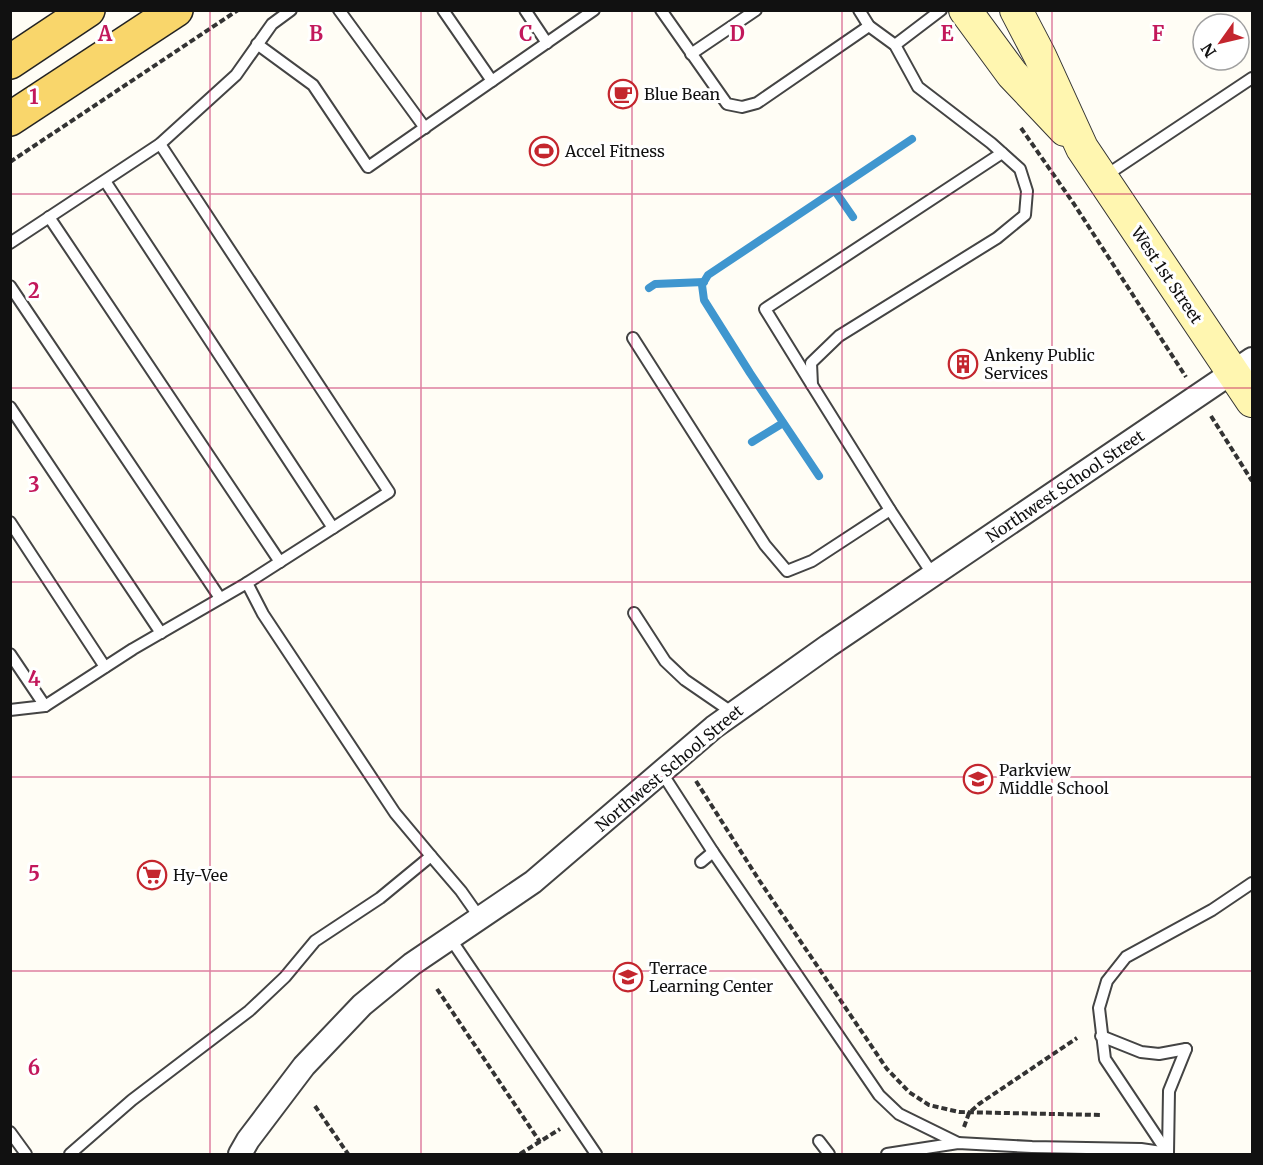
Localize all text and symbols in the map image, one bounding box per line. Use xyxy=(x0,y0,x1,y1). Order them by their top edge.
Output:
north arrow xyxy=(1191,12,1251,72)
text: A xyxy=(97,21,113,46)
text: B xyxy=(309,21,323,46)
text: C xyxy=(519,21,533,46)
text: D xyxy=(729,21,745,46)
text: E xyxy=(940,21,954,46)
text: F xyxy=(1152,21,1165,46)
text: N xyxy=(1197,39,1220,61)
cafe icon: Blue Bean xyxy=(607,78,639,110)
text: 1 xyxy=(29,84,39,109)
place label: Blue Bean xyxy=(644,84,721,104)
sports icon: Accel Fitness xyxy=(528,135,560,167)
place label: Accel Fitness xyxy=(564,141,665,161)
street label: West 1st Street xyxy=(1127,222,1207,328)
text: 2 xyxy=(28,278,40,303)
place label: Ankeny Public Services xyxy=(983,345,1095,383)
building icon: Ankeny Public Services xyxy=(947,348,979,380)
street label: Northwest School Street xyxy=(982,425,1149,546)
text: 3 xyxy=(28,472,40,497)
text: 4 xyxy=(28,666,41,691)
street label: Northwest School Street xyxy=(591,700,747,836)
place label: Parkview Middle School xyxy=(999,760,1109,798)
school or university icon: Parkview Middle School xyxy=(962,763,994,795)
supermarket icon: Hy-Vee xyxy=(136,859,168,891)
text: 5 xyxy=(28,861,40,886)
place label: Hy-Vee xyxy=(173,865,228,885)
place label: Terrace Learning Center xyxy=(649,958,773,996)
school or university icon: Terrace Learning Center xyxy=(612,961,644,993)
text: 6 xyxy=(28,1055,40,1080)

